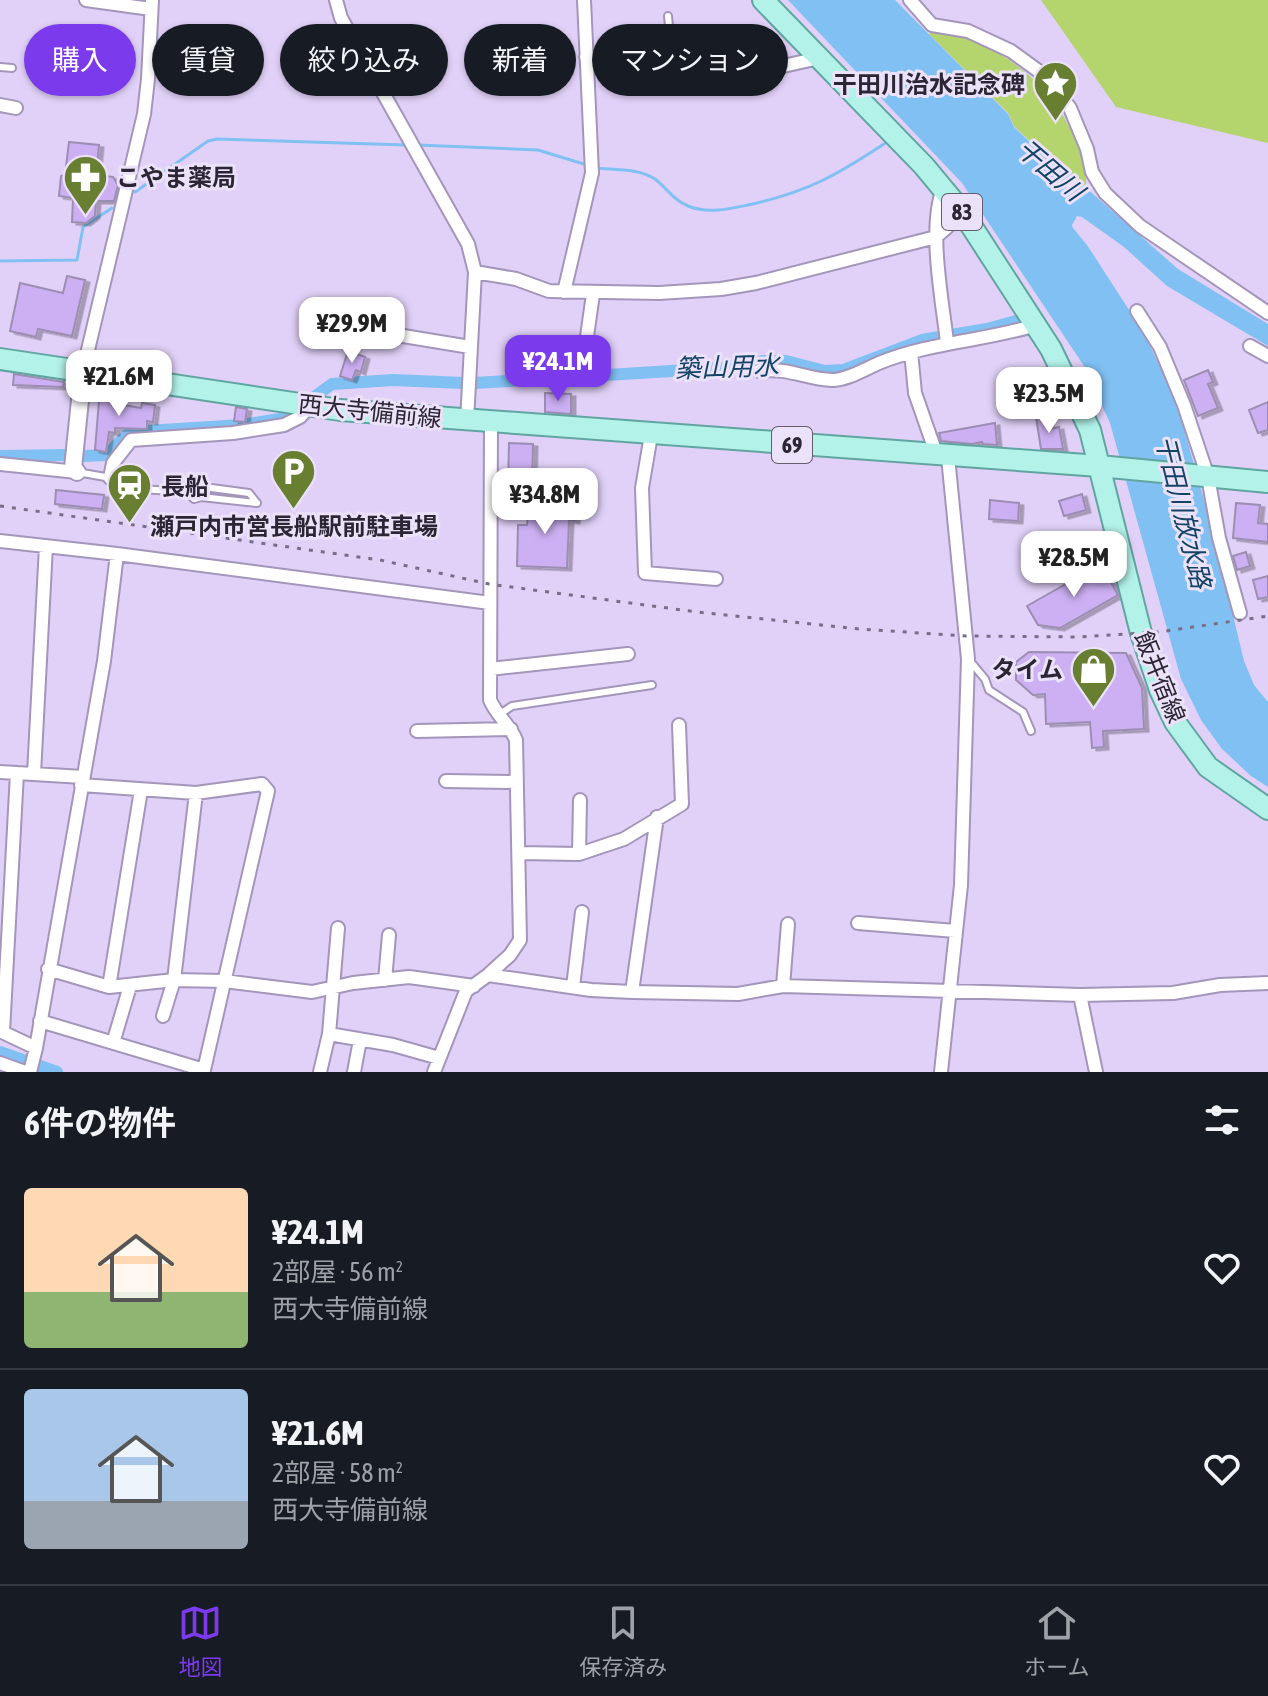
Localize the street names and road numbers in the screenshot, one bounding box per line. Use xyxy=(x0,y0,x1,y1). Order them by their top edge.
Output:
road number: 83 xyxy=(942,194,982,230)
street label: 西大寺備前線 xyxy=(297,390,443,432)
road number: 69 xyxy=(772,427,812,463)
street label: 飯井宿線 xyxy=(1130,627,1190,727)

